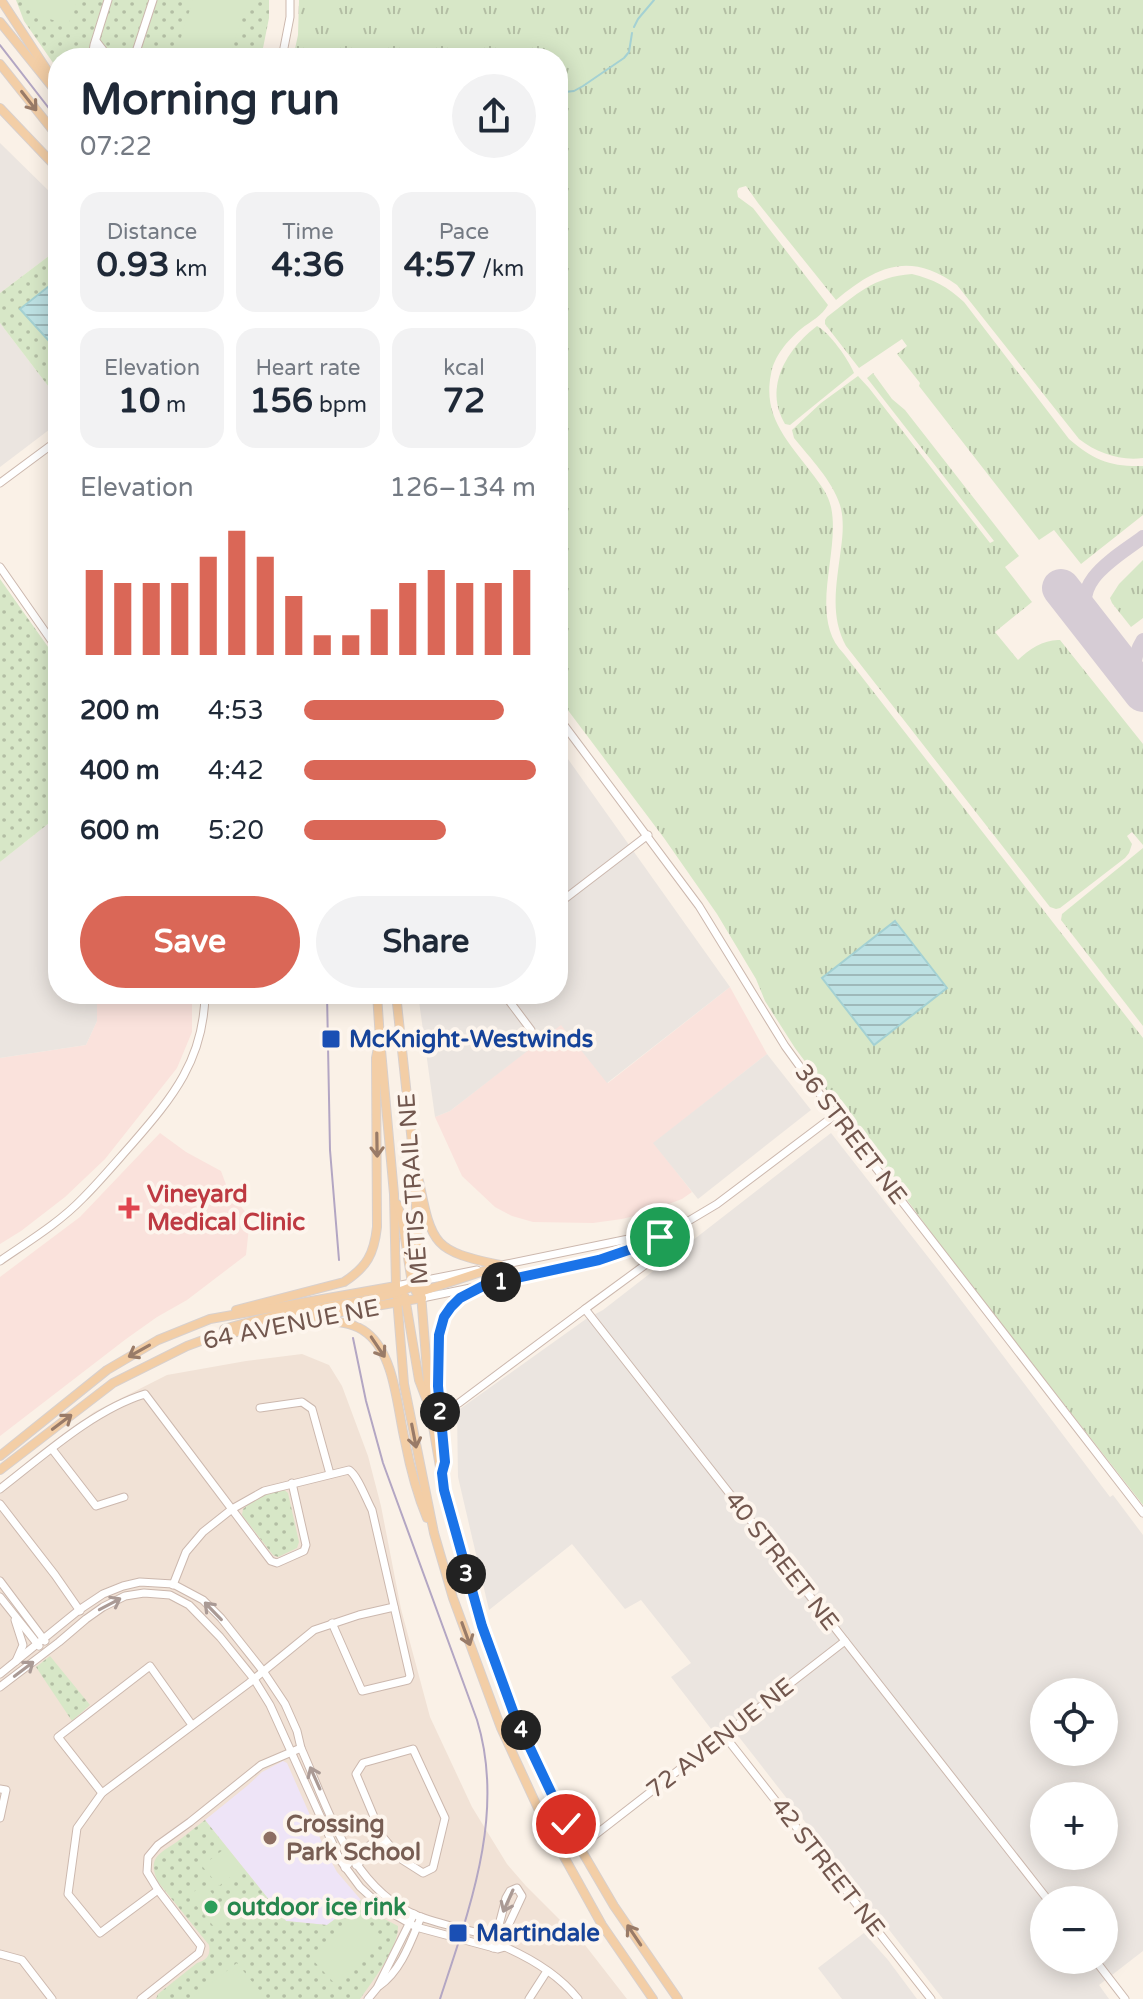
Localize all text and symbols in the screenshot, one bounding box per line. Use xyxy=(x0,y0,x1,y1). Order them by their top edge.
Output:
text: Morning run xyxy=(80,74,340,127)
button: share xyxy=(452,74,536,158)
one-way arrow xyxy=(20,90,38,111)
text: 07:22 xyxy=(80,131,152,162)
text: Distance xyxy=(107,219,197,245)
text: Time xyxy=(282,219,334,245)
text: Pace xyxy=(439,219,489,245)
text: 0.93 xyxy=(97,245,170,286)
text: 4:36 xyxy=(272,245,344,286)
text: 4:57 xyxy=(404,245,477,286)
text: km xyxy=(170,256,207,282)
text: /km xyxy=(477,256,524,282)
text: Elevation xyxy=(104,355,200,381)
text: Heart rate xyxy=(256,355,360,381)
text: kcal xyxy=(443,355,485,381)
text: 10 xyxy=(118,381,160,422)
text: 156 xyxy=(249,381,313,422)
text: 72 xyxy=(443,381,485,422)
text: m xyxy=(160,392,186,418)
text: bpm xyxy=(313,392,367,418)
text: Elevation xyxy=(80,472,194,503)
text: 126–134 m xyxy=(390,472,536,503)
text: 200 m xyxy=(80,695,160,726)
text: 4:53 xyxy=(208,695,264,726)
text: 400 m xyxy=(80,755,160,786)
text: 4:42 xyxy=(208,755,264,786)
text: 600 m xyxy=(80,815,160,846)
text: 5:20 xyxy=(208,815,264,846)
button: Save xyxy=(80,896,300,988)
button: Share xyxy=(316,896,536,988)
place label: McKnight-Westwinds xyxy=(349,1025,593,1054)
marker: McKnight-Westwinds xyxy=(320,1028,342,1050)
street label: 36 STREET NE xyxy=(788,1058,913,1210)
street label: MÉTIS TRAIL NE xyxy=(391,1092,435,1286)
one-way arrow xyxy=(369,1131,385,1158)
place label: Vineyard Medical Clinic xyxy=(147,1180,305,1237)
marker: Vineyard Medical Clinic xyxy=(118,1197,140,1219)
pin xyxy=(626,1203,694,1271)
icon: arrive xyxy=(638,1215,682,1259)
pin: 1 xyxy=(481,1262,521,1302)
text: 1 xyxy=(494,1269,508,1295)
street label: 64 AVENUE NE xyxy=(201,1293,382,1356)
one-way arrow xyxy=(370,1336,387,1358)
one-way arrow xyxy=(128,1343,151,1359)
pin: 2 xyxy=(420,1392,460,1432)
text: 2 xyxy=(433,1399,447,1425)
one-way arrow xyxy=(51,1414,72,1431)
one-way arrow xyxy=(407,1422,422,1448)
street label: 40 STREET NE xyxy=(718,1486,845,1636)
pin: 3 xyxy=(446,1554,486,1594)
text: 3 xyxy=(459,1561,473,1587)
one-way arrow xyxy=(97,1596,121,1612)
one-way arrow xyxy=(204,1602,223,1621)
one-way arrow xyxy=(460,1621,475,1646)
one-way arrow xyxy=(13,1661,34,1678)
street label: 72 AVENUE NE xyxy=(641,1672,800,1805)
map controls xyxy=(1030,1678,1118,1974)
button: locate xyxy=(1030,1678,1118,1766)
pin: 4 xyxy=(501,1710,541,1750)
text: 4 xyxy=(514,1717,528,1743)
one-way arrow xyxy=(306,1766,321,1790)
button: + xyxy=(1030,1782,1118,1870)
pin xyxy=(532,1790,600,1858)
street label: 42 STREET NE xyxy=(764,1792,891,1942)
icon: check xyxy=(544,1802,588,1846)
place label: Crossing Park School xyxy=(286,1810,421,1867)
marker: Crossing Park School xyxy=(261,1829,279,1847)
button: − xyxy=(1030,1886,1118,1974)
one-way arrow xyxy=(499,1888,514,1912)
place label: outdoor ice rink xyxy=(227,1893,406,1922)
marker: outdoor ice rink xyxy=(202,1898,220,1916)
place label: Martindale xyxy=(476,1919,600,1948)
marker: Martindale xyxy=(447,1922,469,1944)
one-way arrow xyxy=(626,1924,642,1947)

